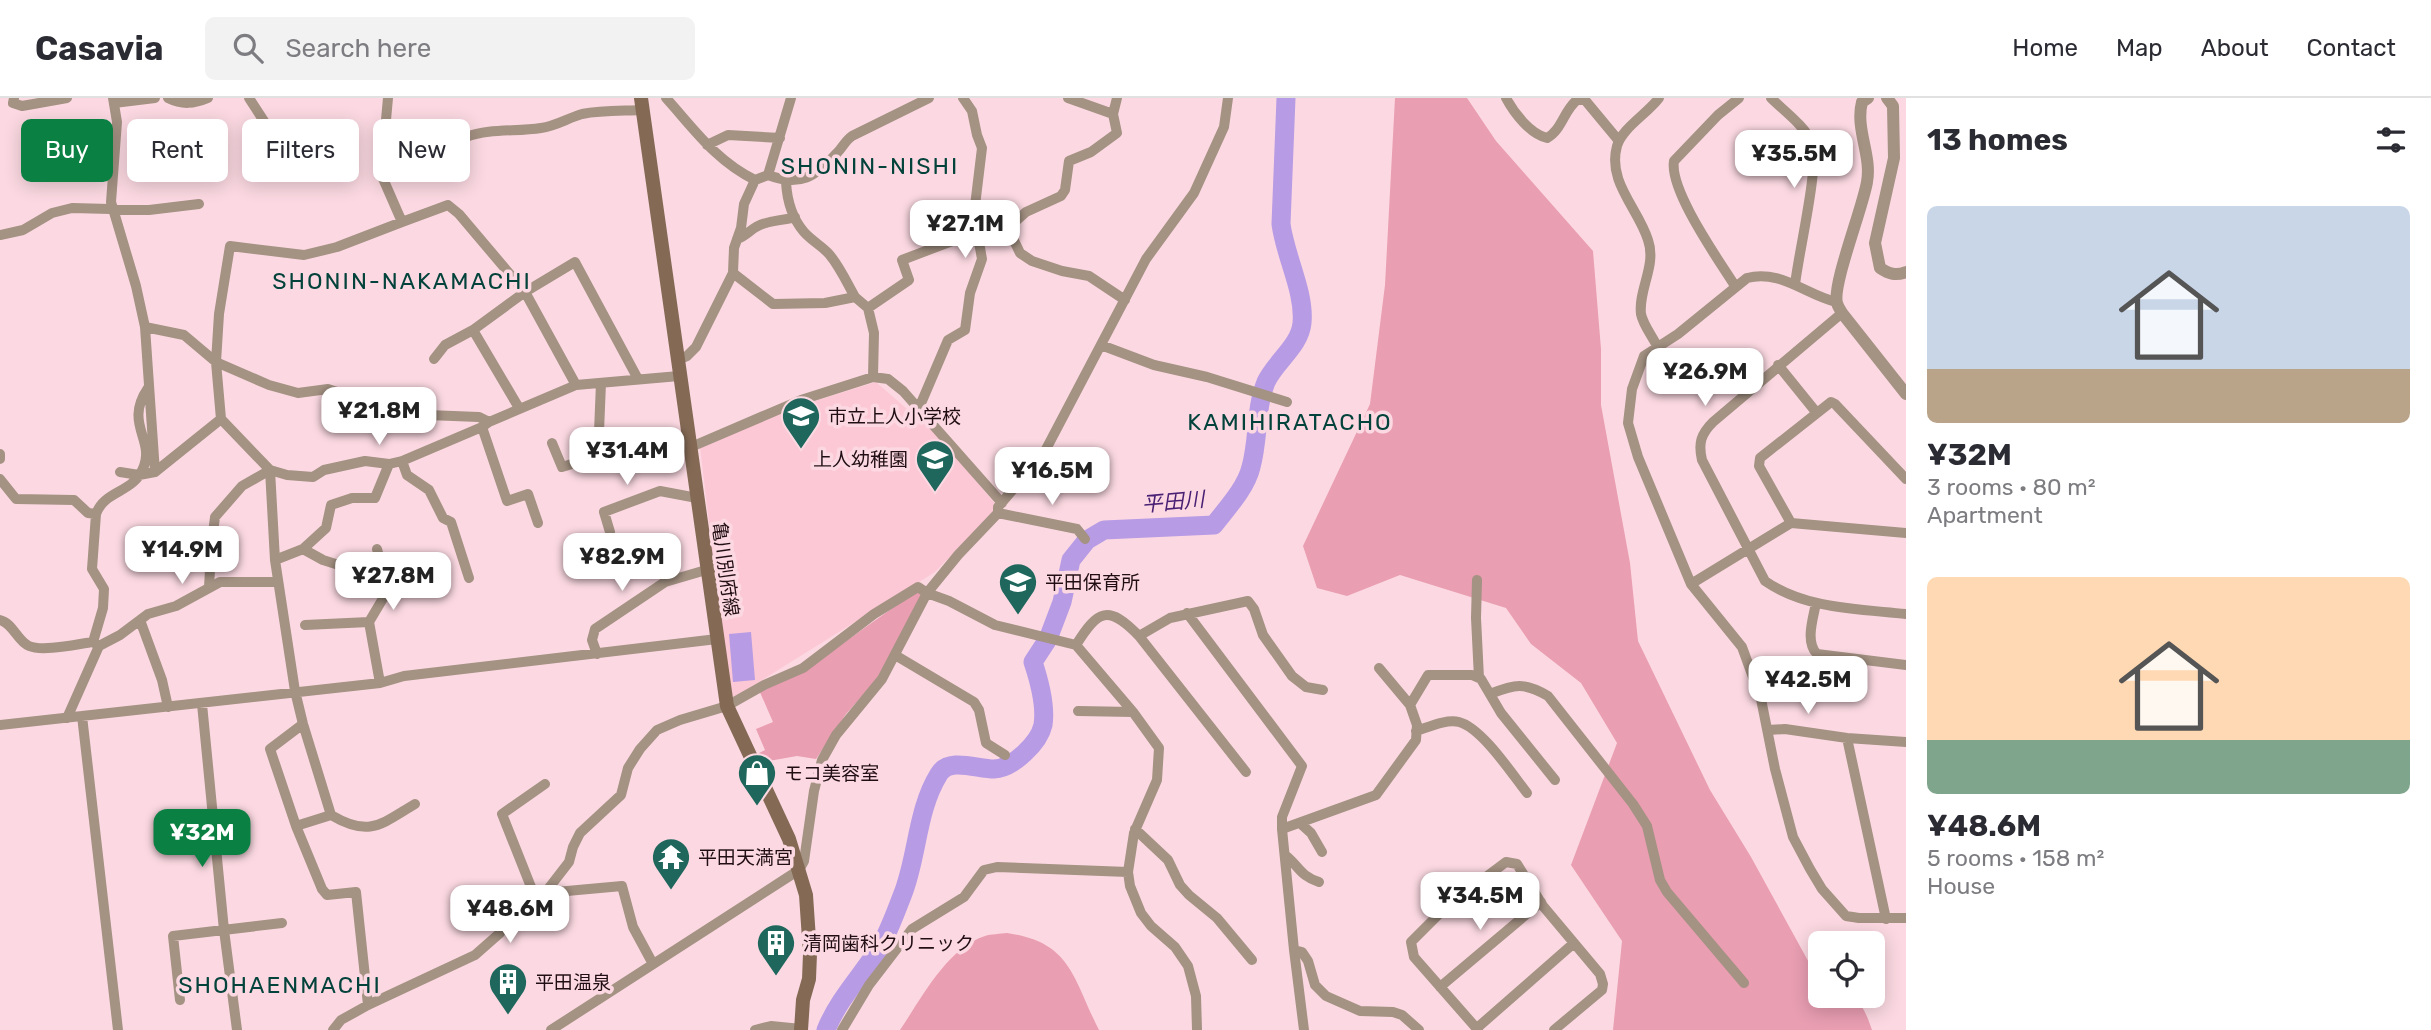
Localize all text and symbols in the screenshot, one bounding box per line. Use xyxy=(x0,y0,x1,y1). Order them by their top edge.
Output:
search box xyxy=(205,17,695,80)
text: Casavia xyxy=(35,29,163,68)
icon: search xyxy=(229,29,267,67)
text: Search here xyxy=(285,33,431,64)
text: Home xyxy=(2012,34,2078,62)
text: Map xyxy=(2116,34,2163,62)
text: About xyxy=(2201,34,2269,62)
text: Contact xyxy=(2307,34,2396,62)
chip: Buy xyxy=(21,119,113,182)
chip: Rent xyxy=(127,119,228,182)
chip: Filters xyxy=(242,119,359,182)
chip: New xyxy=(373,119,470,182)
icon: filters xyxy=(2372,121,2410,159)
text: 13 homes xyxy=(1927,122,2068,158)
pin: ¥35.5M xyxy=(1737,130,1851,190)
text: ¥35.5M xyxy=(1751,139,1837,167)
district label: SHONIN-NISHI xyxy=(781,152,959,180)
pin: ¥27.1M xyxy=(908,200,1022,260)
text: ¥27.1M xyxy=(926,209,1004,237)
icon: home xyxy=(2106,252,2232,378)
district label: SHONIN-NAKAMACHI xyxy=(272,267,532,295)
pin: ¥26.9M xyxy=(1648,348,1762,408)
text: ¥26.9M xyxy=(1662,357,1748,385)
pin: ¥21.8M xyxy=(322,388,436,447)
school or university icon: 市立上人小学校 xyxy=(780,395,822,450)
text: ¥21.8M xyxy=(337,396,421,424)
place label: 市立上人小学校 xyxy=(828,405,961,428)
district label: KAMIHIRATACHO xyxy=(1187,408,1393,436)
pin: ¥31.4M xyxy=(570,428,684,487)
text: ¥31.4M xyxy=(585,436,669,464)
text: ¥32M xyxy=(1927,437,2012,473)
school or university icon: 上人幼稚園 xyxy=(914,438,956,493)
place label: 上人幼稚園 xyxy=(813,448,908,471)
pin: ¥16.5M xyxy=(995,448,1109,507)
text: ¥16.5M xyxy=(1011,456,1093,484)
text: 3 rooms · 80 m² xyxy=(1927,473,2096,501)
water label: 平田川 xyxy=(1140,486,1207,517)
text: Apartment xyxy=(1927,501,2043,529)
street label: 亀川別府線 xyxy=(708,520,744,618)
pin: ¥14.9M xyxy=(125,526,239,586)
pin: ¥82.9M xyxy=(565,533,679,593)
text: ¥14.9M xyxy=(141,535,223,563)
text: ¥82.9M xyxy=(579,542,665,570)
pin: ¥27.8M xyxy=(336,552,450,612)
text: ¥27.8M xyxy=(351,561,435,589)
school or university icon: 平田保育所 xyxy=(997,561,1039,616)
place label: 平田保育所 xyxy=(1045,571,1140,594)
icon: home xyxy=(2106,623,2232,749)
pin: ¥42.5M xyxy=(1751,656,1865,716)
text: ¥42.5M xyxy=(1765,665,1851,693)
shop icon: モコ美容室 xyxy=(736,752,778,807)
place label: モコ美容室 xyxy=(784,762,879,785)
text: ¥48.6M xyxy=(1927,808,2041,844)
pin: ¥32M xyxy=(161,810,243,869)
text: ¥32M xyxy=(170,818,235,846)
temple icon: 平田天満宮 xyxy=(650,836,692,891)
text: 5 rooms · 158 m² xyxy=(1927,844,2104,872)
place label: 平田天満宮 xyxy=(698,846,793,869)
pin: ¥34.5M xyxy=(1423,872,1537,932)
text: House xyxy=(1927,872,1995,900)
text: ¥34.5M xyxy=(1437,881,1523,909)
pin: ¥48.6M xyxy=(453,886,567,945)
text: ¥48.6M xyxy=(466,894,554,922)
building icon: 清岡歯科クリニック xyxy=(755,922,797,977)
map controls xyxy=(1808,931,1885,1008)
button: locate xyxy=(1808,931,1885,1008)
place label: 清岡歯科クリニック xyxy=(803,932,974,955)
building icon: 平田温泉 xyxy=(487,961,529,1016)
district label: SHOHAENMACHI xyxy=(178,971,382,999)
place label: 平田温泉 xyxy=(535,971,611,994)

